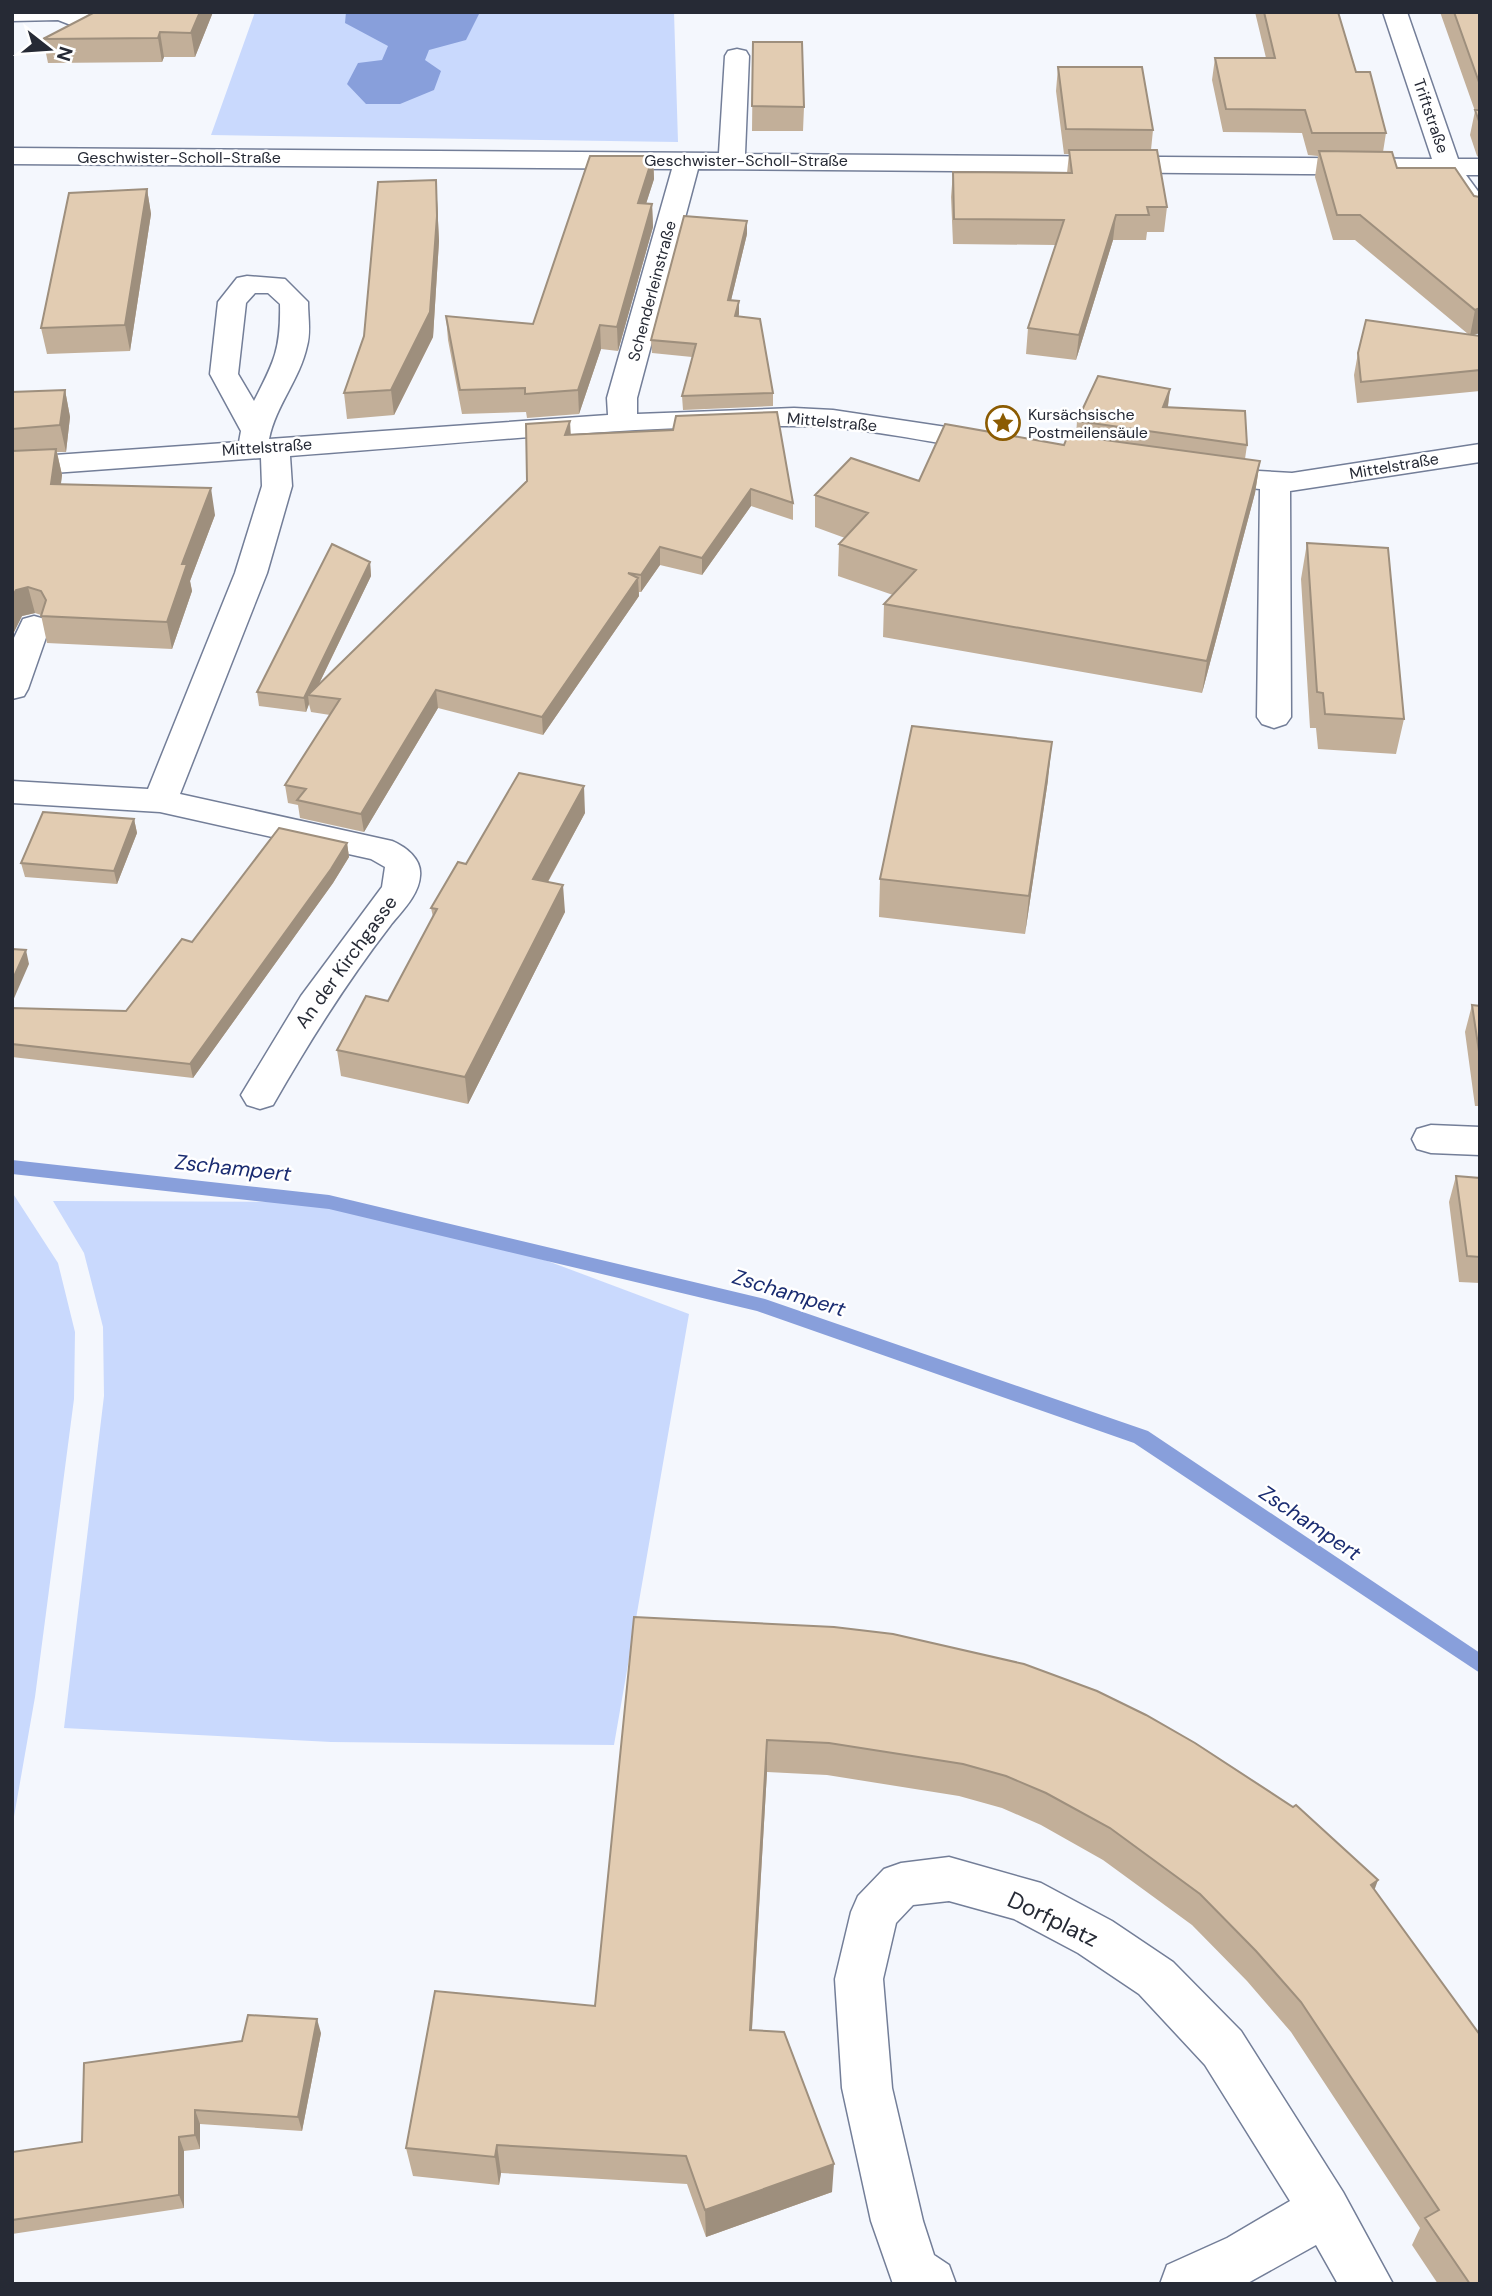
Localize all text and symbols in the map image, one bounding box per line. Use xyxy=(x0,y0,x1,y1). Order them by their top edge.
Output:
north arrow xyxy=(14,14,84,84)
text: N xyxy=(51,44,79,64)
street label: Triftstraße xyxy=(1408,76,1454,156)
street label: Geschwister-Scholl-Straße xyxy=(77,147,281,168)
street label: Geschwister-Scholl-Straße xyxy=(644,150,848,171)
street label: Schenderleinstraße xyxy=(623,218,681,364)
place icon: Kursächsische Postmeilensäule xyxy=(984,404,1022,442)
place label: Kursächsische Postmeilensäule xyxy=(1028,404,1148,443)
street label: Mittelstraße xyxy=(786,408,878,436)
street label: Mittelstraße xyxy=(221,433,313,461)
street label: Mittelstraße xyxy=(1348,448,1440,484)
street label: An der Kirchgasse xyxy=(289,891,403,1033)
water label: Zschampert xyxy=(173,1148,293,1188)
water label: Zschampert xyxy=(729,1263,850,1324)
water label: Zschampert xyxy=(1254,1479,1367,1568)
street label: Dorfplatz xyxy=(1003,1884,1103,1954)

